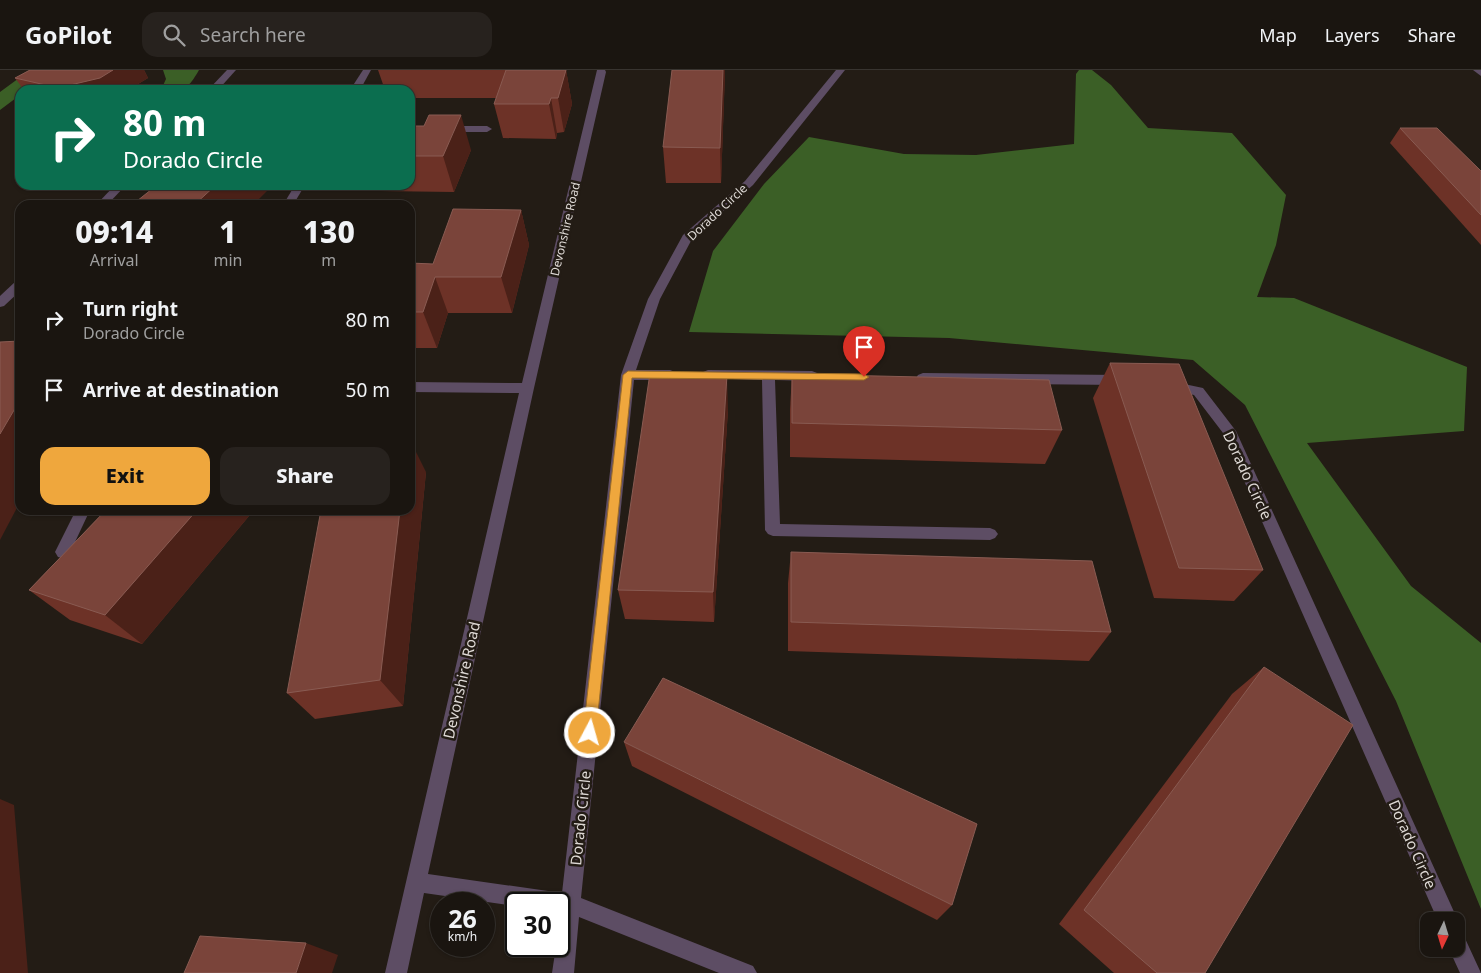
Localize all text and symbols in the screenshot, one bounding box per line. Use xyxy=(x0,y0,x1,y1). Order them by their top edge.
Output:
search box xyxy=(142,12,492,57)
text: GoPilot xyxy=(25,18,112,51)
icon: search xyxy=(160,21,188,49)
text: Search here xyxy=(200,22,306,48)
text: Map xyxy=(1259,23,1297,47)
text: Layers xyxy=(1325,23,1380,47)
text: Share xyxy=(1408,23,1456,47)
text: 80 m xyxy=(123,99,206,146)
icon: right xyxy=(40,105,105,170)
text: Dorado Circle xyxy=(123,144,263,174)
street label: Devonshire Road xyxy=(546,180,584,278)
street label: Dorado Circle xyxy=(683,180,751,244)
text: 09:14 xyxy=(75,211,153,252)
text: 1 xyxy=(219,211,237,252)
text: 130 xyxy=(303,211,355,252)
text: Arrival xyxy=(90,249,139,271)
text: min xyxy=(213,249,242,271)
text: m xyxy=(321,249,336,271)
text: Turn right xyxy=(83,296,178,322)
icon: right xyxy=(40,306,68,334)
text: 80 m xyxy=(346,307,390,333)
text: Dorado Circle xyxy=(83,322,185,344)
pin xyxy=(843,326,885,377)
icon: arrive xyxy=(850,333,878,361)
icon: arrive xyxy=(40,376,68,404)
text: Arrive at destination xyxy=(83,377,279,403)
text: 50 m xyxy=(346,377,390,403)
street label: Dorado Circle xyxy=(1219,428,1277,522)
button: Exit xyxy=(40,447,210,505)
button: Share xyxy=(220,447,390,505)
street label: Devonshire Road xyxy=(438,619,484,741)
position arrow xyxy=(563,706,615,758)
street label: Dorado Circle xyxy=(565,770,595,866)
street label: Dorado Circle xyxy=(1384,796,1442,892)
speed limit sign: 30 xyxy=(505,892,570,957)
text: 26 xyxy=(448,901,477,935)
north arrow xyxy=(1420,912,1465,958)
map controls xyxy=(1420,912,1465,957)
text: km/h xyxy=(448,928,477,945)

